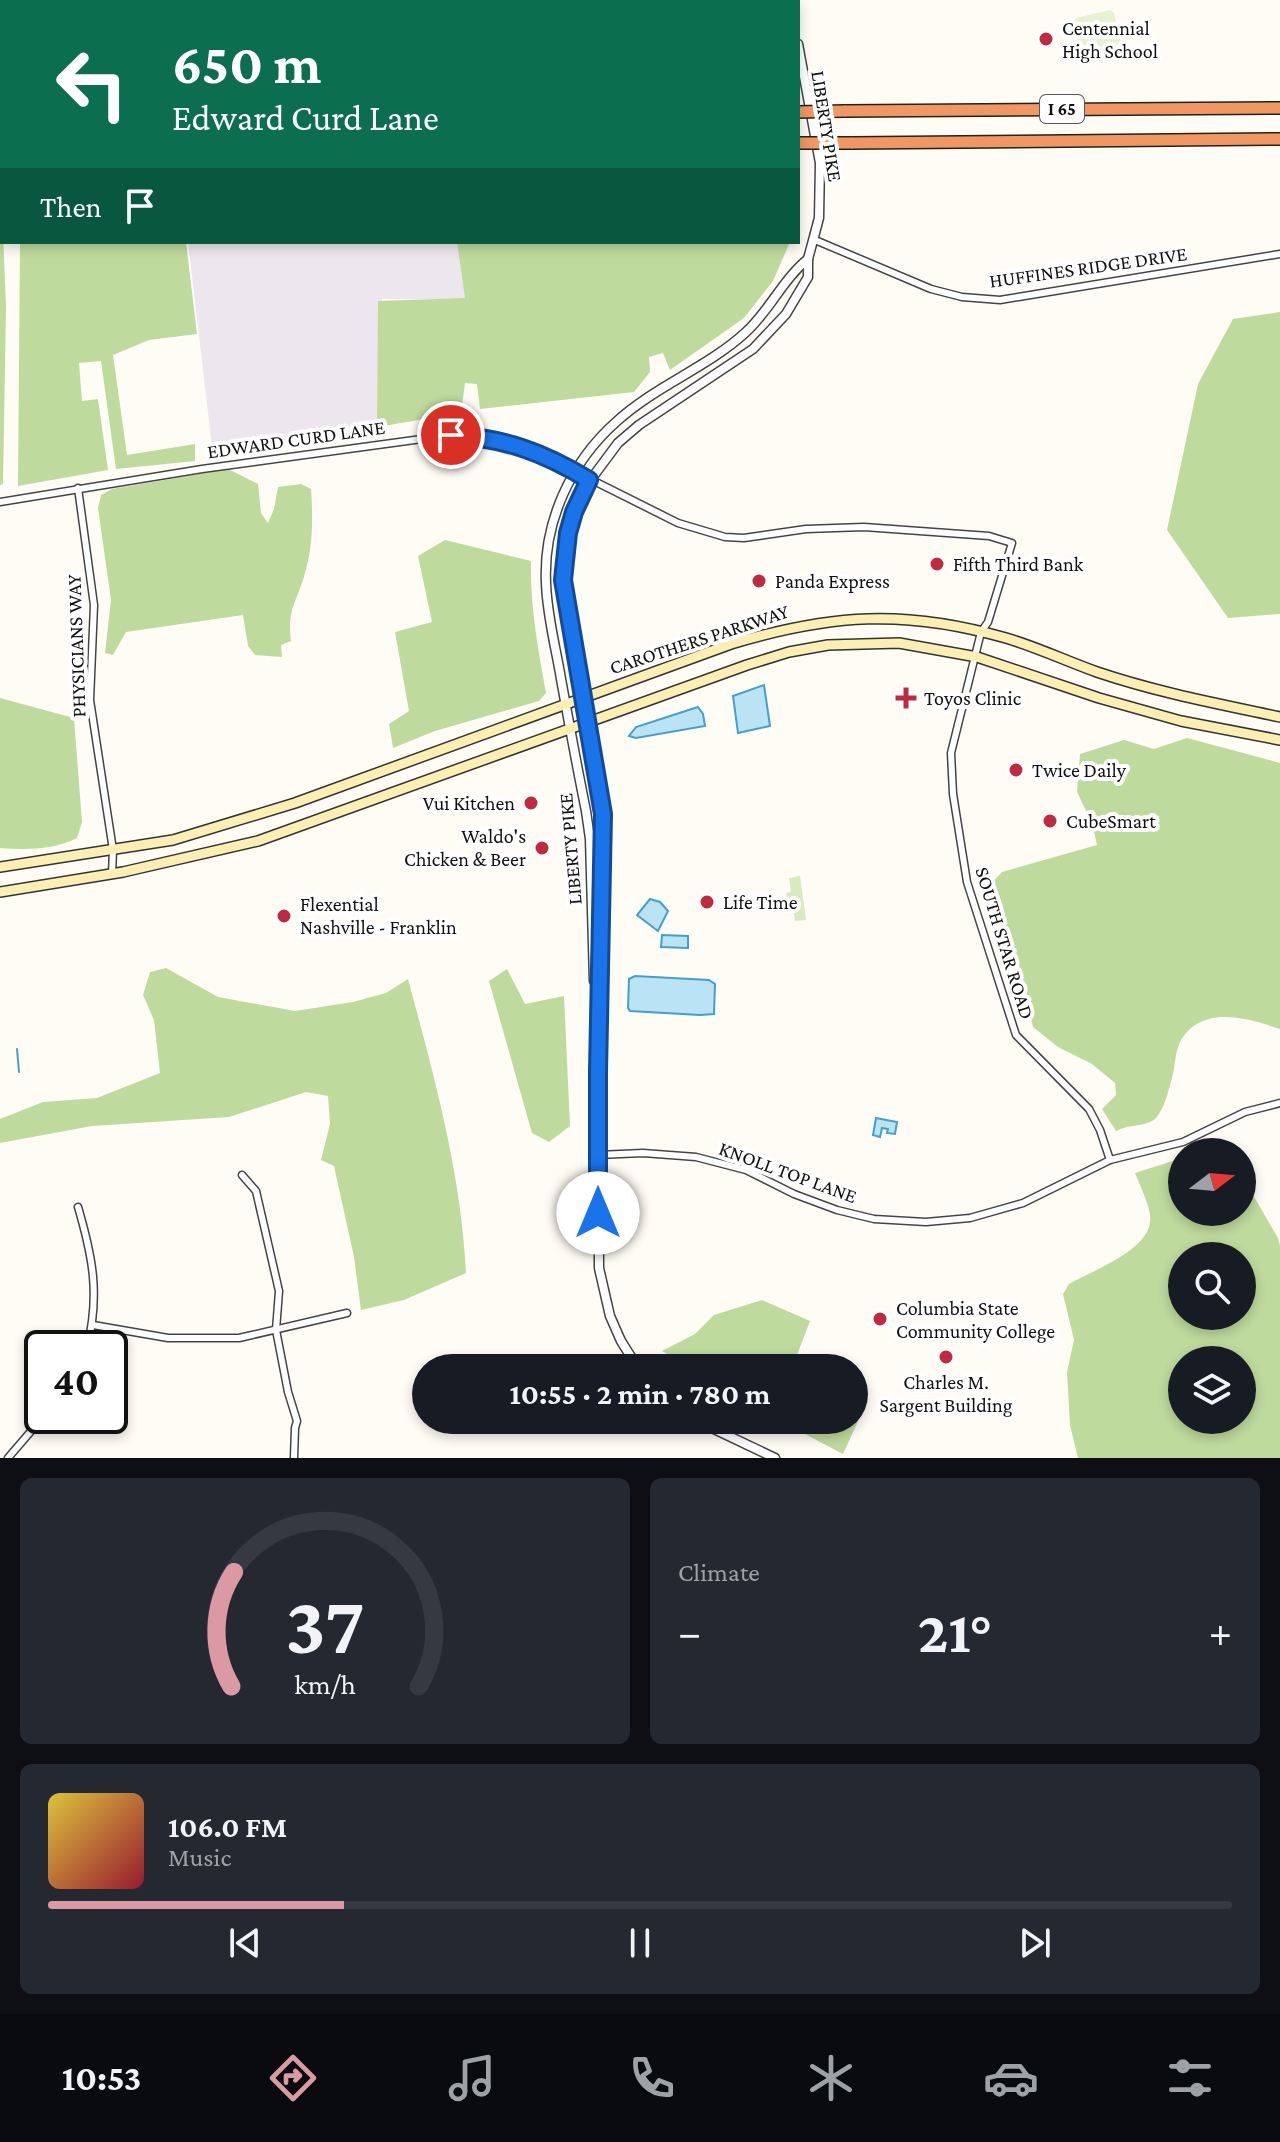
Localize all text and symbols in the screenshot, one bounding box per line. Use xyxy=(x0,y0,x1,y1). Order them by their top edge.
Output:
place label: Centennial High School xyxy=(1062,17,1158,63)
marker: Centennial High School xyxy=(1037,30,1055,48)
icon: left xyxy=(40,32,144,136)
text: 650 m xyxy=(172,33,321,95)
street label: LIBERTY PIKE xyxy=(807,69,847,183)
road number: I 65 xyxy=(1040,95,1084,123)
text: Edward Curd Lane xyxy=(172,98,439,138)
icon: arrive xyxy=(118,184,162,228)
text: Then xyxy=(40,190,102,223)
street label: HUFFINES RIDGE DRIVE xyxy=(988,242,1188,292)
pin xyxy=(417,401,485,469)
icon: arrive xyxy=(429,413,473,457)
street label: EDWARD CURD LANE xyxy=(206,416,386,462)
place label: Fifth Third Bank xyxy=(953,553,1084,575)
marker: Fifth Third Bank xyxy=(928,555,946,573)
place label: Panda Express xyxy=(775,570,890,593)
marker: Panda Express xyxy=(750,572,768,590)
street label: PHYSICIANS WAY xyxy=(62,574,89,718)
street label: CAROTHERS PARKWAY xyxy=(607,600,792,678)
marker: Toyos Clinic xyxy=(895,687,917,709)
place label: Toyos Clinic xyxy=(924,687,1022,710)
place label: Twice Daily xyxy=(1032,759,1127,782)
marker: Twice Daily xyxy=(1007,761,1025,779)
place label: Vui Kitchen xyxy=(423,792,515,814)
street label: LIBERTY PIKE xyxy=(554,792,586,906)
marker: Vui Kitchen xyxy=(522,794,540,812)
place label: CubeSmart xyxy=(1066,810,1156,832)
marker: CubeSmart xyxy=(1041,812,1059,830)
place label: Waldo's Chicken & Beer xyxy=(404,825,526,870)
marker: Waldo's Chicken & Beer xyxy=(533,839,551,857)
street label: SOUTH STAR ROAD xyxy=(971,864,1039,1022)
place label: Life Time xyxy=(723,891,798,913)
place label: Flexential Nashville - Franklin xyxy=(300,893,457,938)
marker: Life Time xyxy=(698,893,716,911)
marker: Flexential Nashville - Franklin xyxy=(275,907,293,925)
street label: KNOLL TOP LANE xyxy=(716,1137,860,1207)
north arrow xyxy=(1168,1138,1256,1226)
map controls xyxy=(1168,1138,1256,1434)
position arrow xyxy=(556,1171,640,1255)
button: search xyxy=(1168,1242,1256,1330)
place label: Columbia State Community College xyxy=(896,1297,1055,1343)
marker: Columbia State Community College xyxy=(871,1310,889,1328)
speed limit sign: 40 xyxy=(24,1330,128,1434)
button: layers xyxy=(1168,1346,1256,1434)
marker: Charles M. Sargent Building xyxy=(937,1348,955,1366)
place label: Charles M. Sargent Building xyxy=(879,1371,1013,1417)
text: 10:55 · 2 min · 780 m xyxy=(510,1377,770,1410)
text: Climate xyxy=(678,1558,760,1587)
text: 37 xyxy=(285,1578,365,1671)
text: 21° xyxy=(918,1598,992,1665)
text: − xyxy=(678,1608,701,1656)
text: + xyxy=(1209,1608,1232,1656)
text: km/h xyxy=(294,1668,356,1700)
text: 106.0 FM xyxy=(168,1810,287,1843)
text: Music xyxy=(168,1843,231,1872)
icon: previous xyxy=(223,1921,267,1965)
icon: pause xyxy=(618,1921,662,1965)
icon: next xyxy=(1013,1921,1057,1965)
icon: directions xyxy=(265,2050,321,2106)
icon: music xyxy=(444,2050,500,2106)
icon: phone xyxy=(624,2050,680,2106)
icon: climate xyxy=(803,2050,859,2106)
icon: car xyxy=(983,2050,1039,2106)
icon: filters xyxy=(1162,2050,1218,2106)
text: 10:53 xyxy=(62,2058,141,2098)

